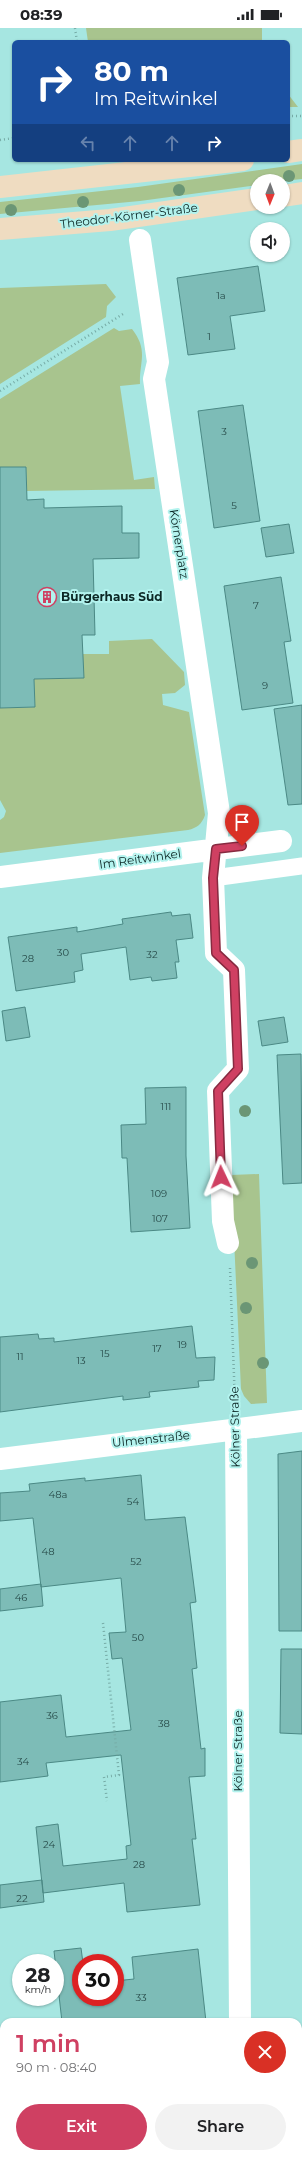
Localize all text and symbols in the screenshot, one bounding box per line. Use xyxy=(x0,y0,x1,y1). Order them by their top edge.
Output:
text: 08:39 xyxy=(20,5,62,24)
text: 80 m xyxy=(94,54,169,88)
icon: right xyxy=(28,56,80,108)
text: Im Reitwinkel xyxy=(94,88,218,110)
icon: left xyxy=(77,132,99,154)
icon: ahead xyxy=(119,132,141,154)
icon: ahead xyxy=(161,132,183,154)
icon: right xyxy=(203,132,225,154)
north arrow xyxy=(250,174,290,214)
map controls xyxy=(250,174,290,262)
street label: Theodor-Körner-Straße xyxy=(59,200,199,231)
button: sound xyxy=(250,222,290,262)
house number: 1a xyxy=(216,289,226,302)
house number: 1 xyxy=(207,330,211,343)
house number: 3 xyxy=(221,425,227,438)
house number: 5 xyxy=(231,499,237,512)
street label: Körnerplatz xyxy=(167,508,192,580)
building icon: Bürgerhaus Süd xyxy=(36,586,58,608)
place label: Bürgerhaus Süd xyxy=(61,589,163,604)
house number: 7 xyxy=(253,599,259,612)
house number: 9 xyxy=(262,679,268,692)
pin xyxy=(225,805,259,846)
icon: arrive xyxy=(231,811,253,833)
street label: Im Reitwinkel xyxy=(98,845,182,872)
house number: 30 xyxy=(57,946,70,959)
house number: 32 xyxy=(146,948,158,961)
house number: 28 xyxy=(22,952,34,965)
house number: 111 xyxy=(161,1100,171,1113)
position arrow xyxy=(200,1156,242,1198)
house number: 109 xyxy=(151,1187,167,1200)
house number: 107 xyxy=(152,1212,168,1225)
house number: 19 xyxy=(177,1338,187,1351)
house number: 17 xyxy=(152,1342,162,1355)
house number: 15 xyxy=(100,1347,110,1360)
house number: 11 xyxy=(16,1350,24,1363)
house number: 13 xyxy=(76,1354,86,1367)
street label: Kölner Straße xyxy=(226,1386,243,1468)
street label: Ulmenstraße xyxy=(111,1427,191,1450)
house number: 48a xyxy=(49,1488,68,1501)
house number: 54 xyxy=(127,1495,140,1508)
house number: 48 xyxy=(41,1545,55,1558)
house number: 52 xyxy=(130,1555,142,1568)
house number: 46 xyxy=(15,1591,27,1604)
house number: 50 xyxy=(132,1631,145,1644)
house number: 36 xyxy=(46,1709,58,1722)
street label: Kölner Straße xyxy=(230,1710,245,1792)
house number: 38 xyxy=(158,1717,170,1730)
house number: 34 xyxy=(17,1755,30,1768)
house number: 24 xyxy=(43,1838,55,1851)
house number: 28 xyxy=(133,1858,145,1871)
house number: 22 xyxy=(16,1892,28,1905)
speed limit sign: 30 xyxy=(72,1954,124,2006)
text: 28 xyxy=(26,1963,51,1987)
text: km/h xyxy=(25,1983,51,1996)
house number: 33 xyxy=(135,1991,147,2004)
text: 1 min xyxy=(16,2029,80,2058)
button: close xyxy=(244,2031,286,2073)
text: 90 m · 08:40 xyxy=(16,2059,97,2075)
button: Exit xyxy=(16,2104,147,2150)
button: Share xyxy=(155,2104,286,2150)

